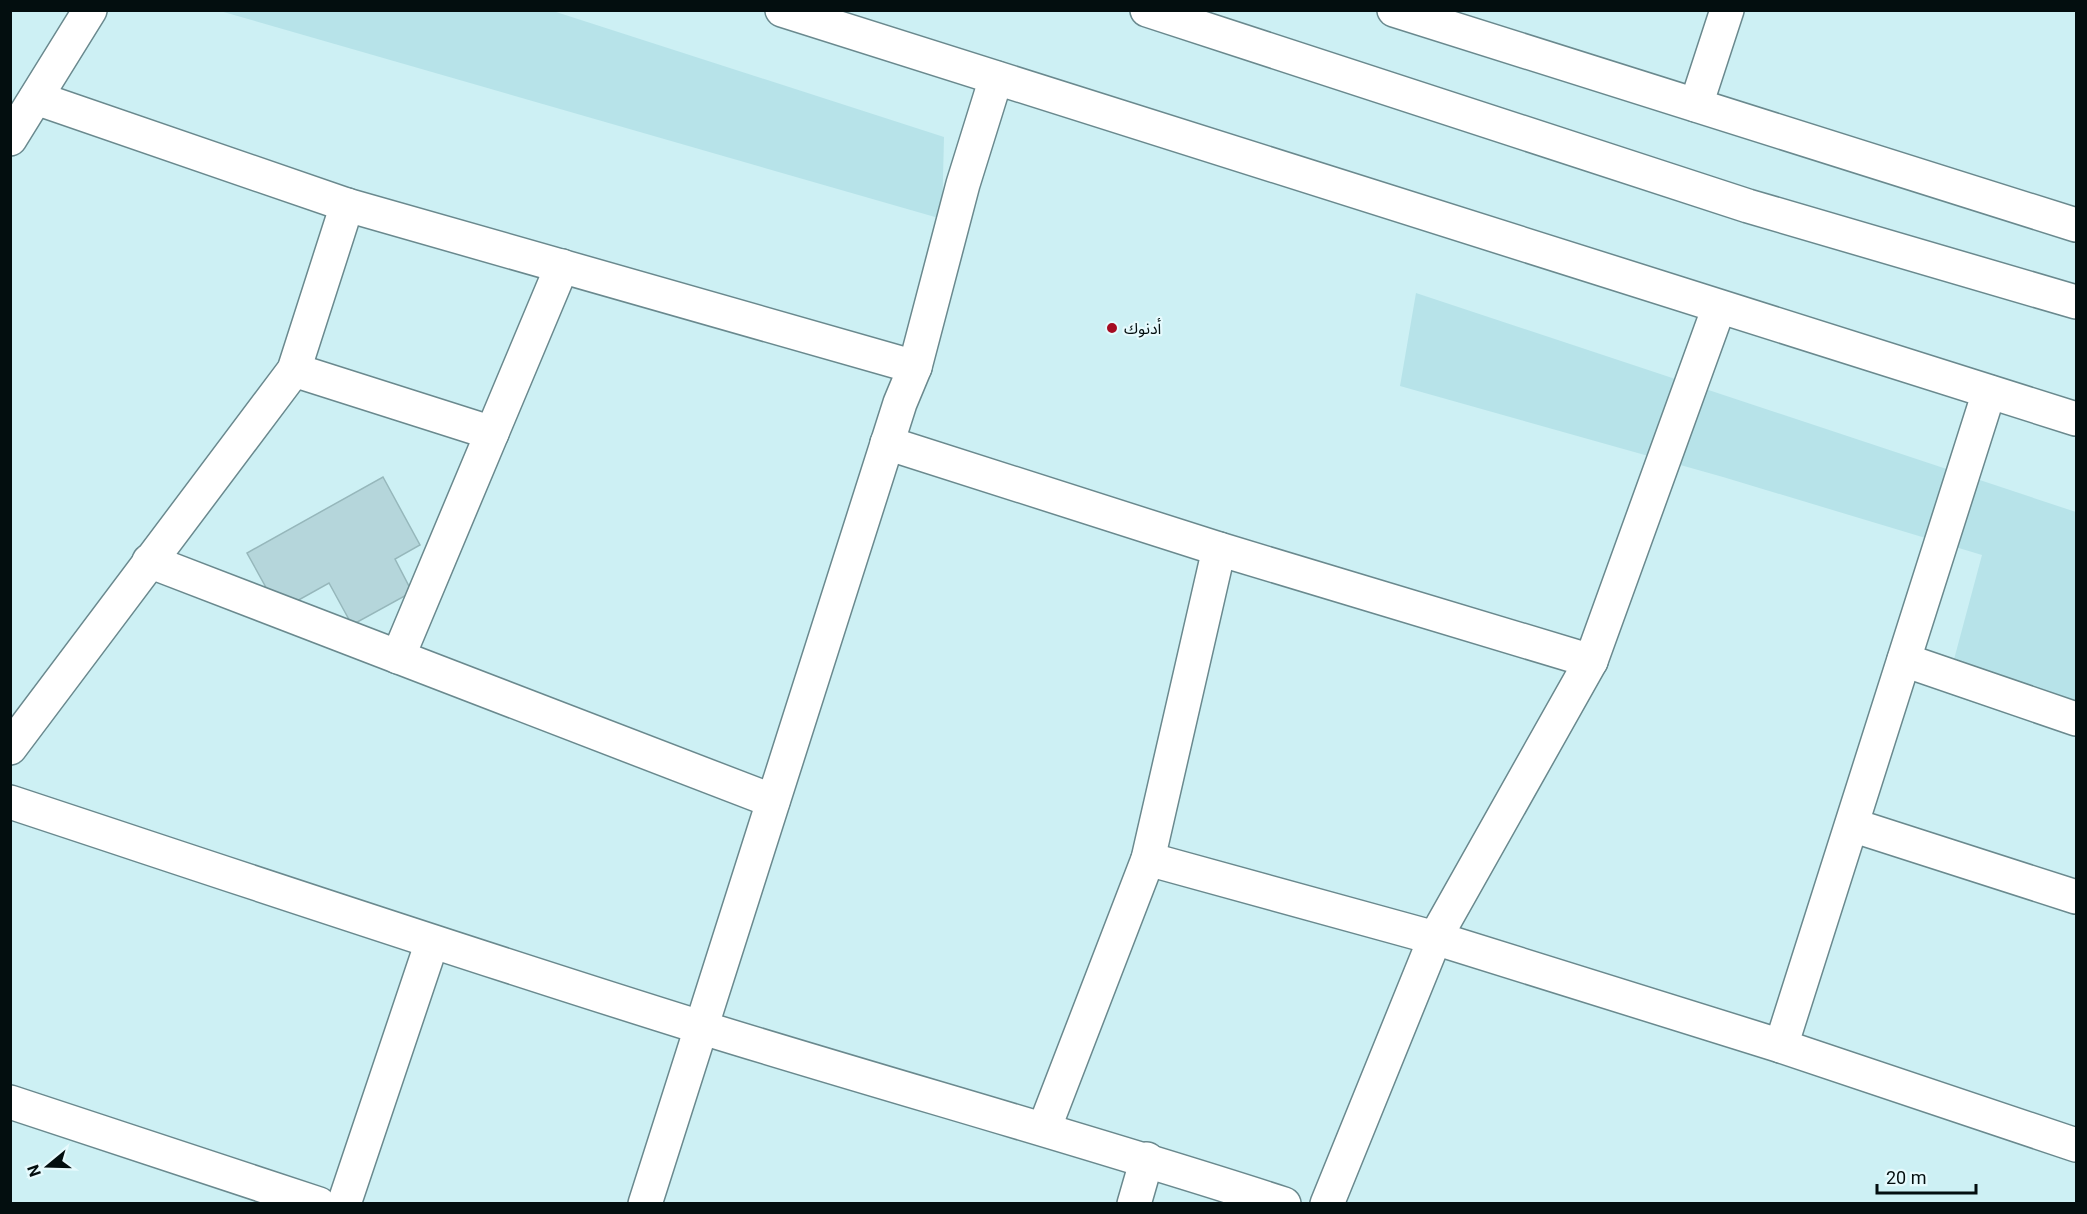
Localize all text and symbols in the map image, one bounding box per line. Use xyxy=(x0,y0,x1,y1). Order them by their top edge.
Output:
place label: أدنوك xyxy=(1124,318,1161,338)
marker: أدنوك xyxy=(1105,321,1119,335)
north arrow xyxy=(18,1136,78,1196)
scale bar xyxy=(1877,1157,1976,1195)
text: N xyxy=(23,1162,45,1179)
text: 20 m xyxy=(1886,1167,1926,1188)

